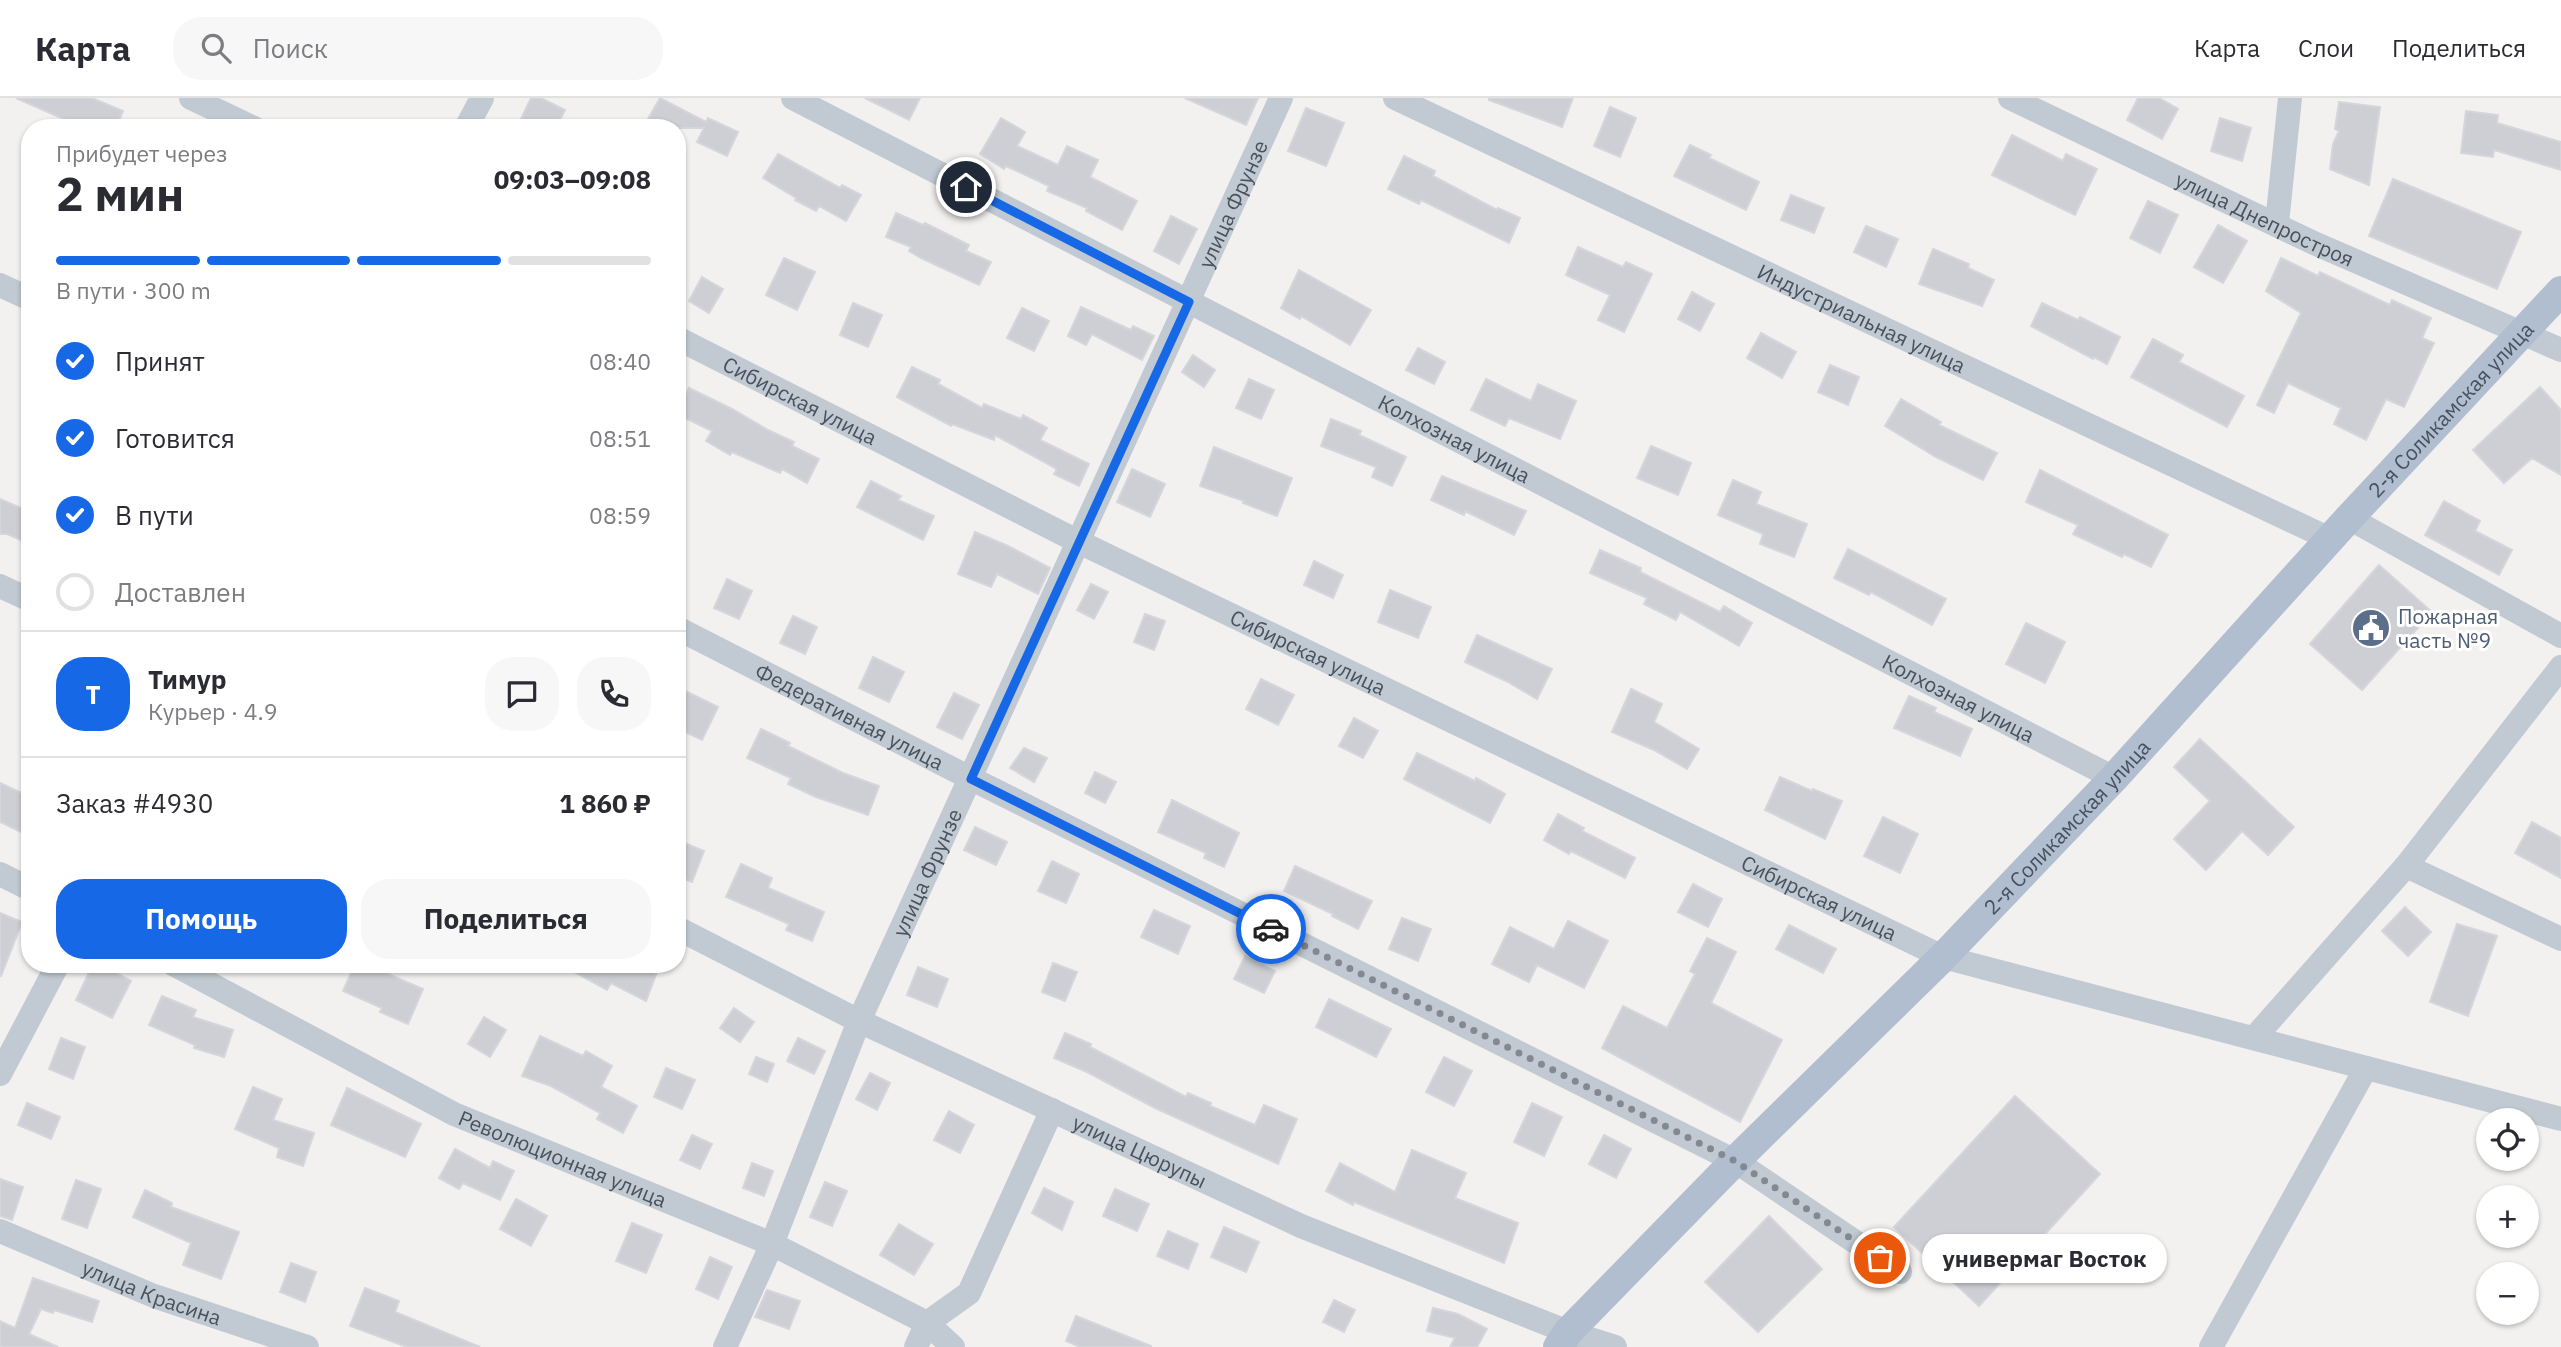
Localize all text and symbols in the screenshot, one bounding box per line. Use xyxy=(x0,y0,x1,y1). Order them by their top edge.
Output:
search box xyxy=(173,17,663,80)
text: Карта xyxy=(35,27,131,70)
icon: search xyxy=(197,29,235,67)
text: Поиск xyxy=(253,31,328,65)
text: Карта xyxy=(2194,32,2260,64)
text: Слои xyxy=(2298,32,2354,64)
text: Поделиться xyxy=(2392,32,2526,64)
street label: улица Фрунзе xyxy=(1191,135,1274,272)
text: Прибудет через xyxy=(56,138,228,168)
pin xyxy=(936,157,996,217)
text: 09:03–09:08 xyxy=(494,162,651,196)
text: 2 мин xyxy=(56,164,184,224)
street label: улица Днепростроя xyxy=(2171,165,2358,273)
icon: home xyxy=(947,168,985,206)
street label: Индустриальная улица xyxy=(1753,257,1970,379)
text: В пути · 300 m xyxy=(56,275,211,305)
street label: 2-я Соликамская улица xyxy=(2361,315,2539,503)
icon: check xyxy=(56,342,94,380)
text: Принят xyxy=(115,344,205,378)
text: 08:40 xyxy=(589,346,651,376)
street label: Сибирская улица xyxy=(718,350,882,451)
street label: Колхозная улица xyxy=(1374,388,1535,489)
icon: check xyxy=(56,419,94,457)
text: Готовится xyxy=(115,421,235,455)
text: 08:51 xyxy=(589,423,651,453)
icon: check xyxy=(56,496,94,534)
text: В пути xyxy=(115,498,194,532)
text: 08:59 xyxy=(589,500,651,530)
text: Доставлен xyxy=(115,575,246,609)
place label: Пожарная часть №9 xyxy=(2398,602,2498,654)
street label: Сибирская улица xyxy=(1226,603,1391,701)
public building icon: Пожарная часть №9 xyxy=(2350,607,2392,649)
street label: Колхозная улица xyxy=(1878,647,2040,749)
street label: Федеративная улица xyxy=(751,656,949,776)
button: chat xyxy=(485,657,559,731)
button: phone xyxy=(577,657,651,731)
text: Тимур xyxy=(148,662,227,696)
text: Т xyxy=(85,677,101,711)
text: Курьер · 4.9 xyxy=(148,696,278,726)
street label: 2-я Соликамская улица xyxy=(1977,733,2156,920)
text: Заказ #4930 xyxy=(56,786,213,820)
text: 1 860 ₽ xyxy=(559,786,651,820)
street label: улица Фрунзе xyxy=(886,804,968,941)
street label: Сибирская улица xyxy=(1737,848,1902,947)
button: Помощь xyxy=(56,879,347,959)
button: Поделиться xyxy=(361,879,651,959)
courier xyxy=(1236,894,1306,964)
icon: car xyxy=(1252,910,1290,948)
street label: Революционная улица xyxy=(454,1103,671,1214)
street label: улица Цюрупы xyxy=(1068,1108,1211,1194)
map controls xyxy=(2476,1108,2539,1325)
button: locate xyxy=(2476,1108,2539,1171)
button: + xyxy=(2476,1185,2539,1248)
pin xyxy=(1850,1228,1910,1288)
callout: универмаг Восток xyxy=(1922,1234,2167,1282)
icon: bag xyxy=(1861,1239,1899,1277)
text: универмаг Восток xyxy=(1942,1243,2147,1273)
street label: улица Красина xyxy=(78,1253,225,1332)
button: − xyxy=(2476,1262,2539,1325)

